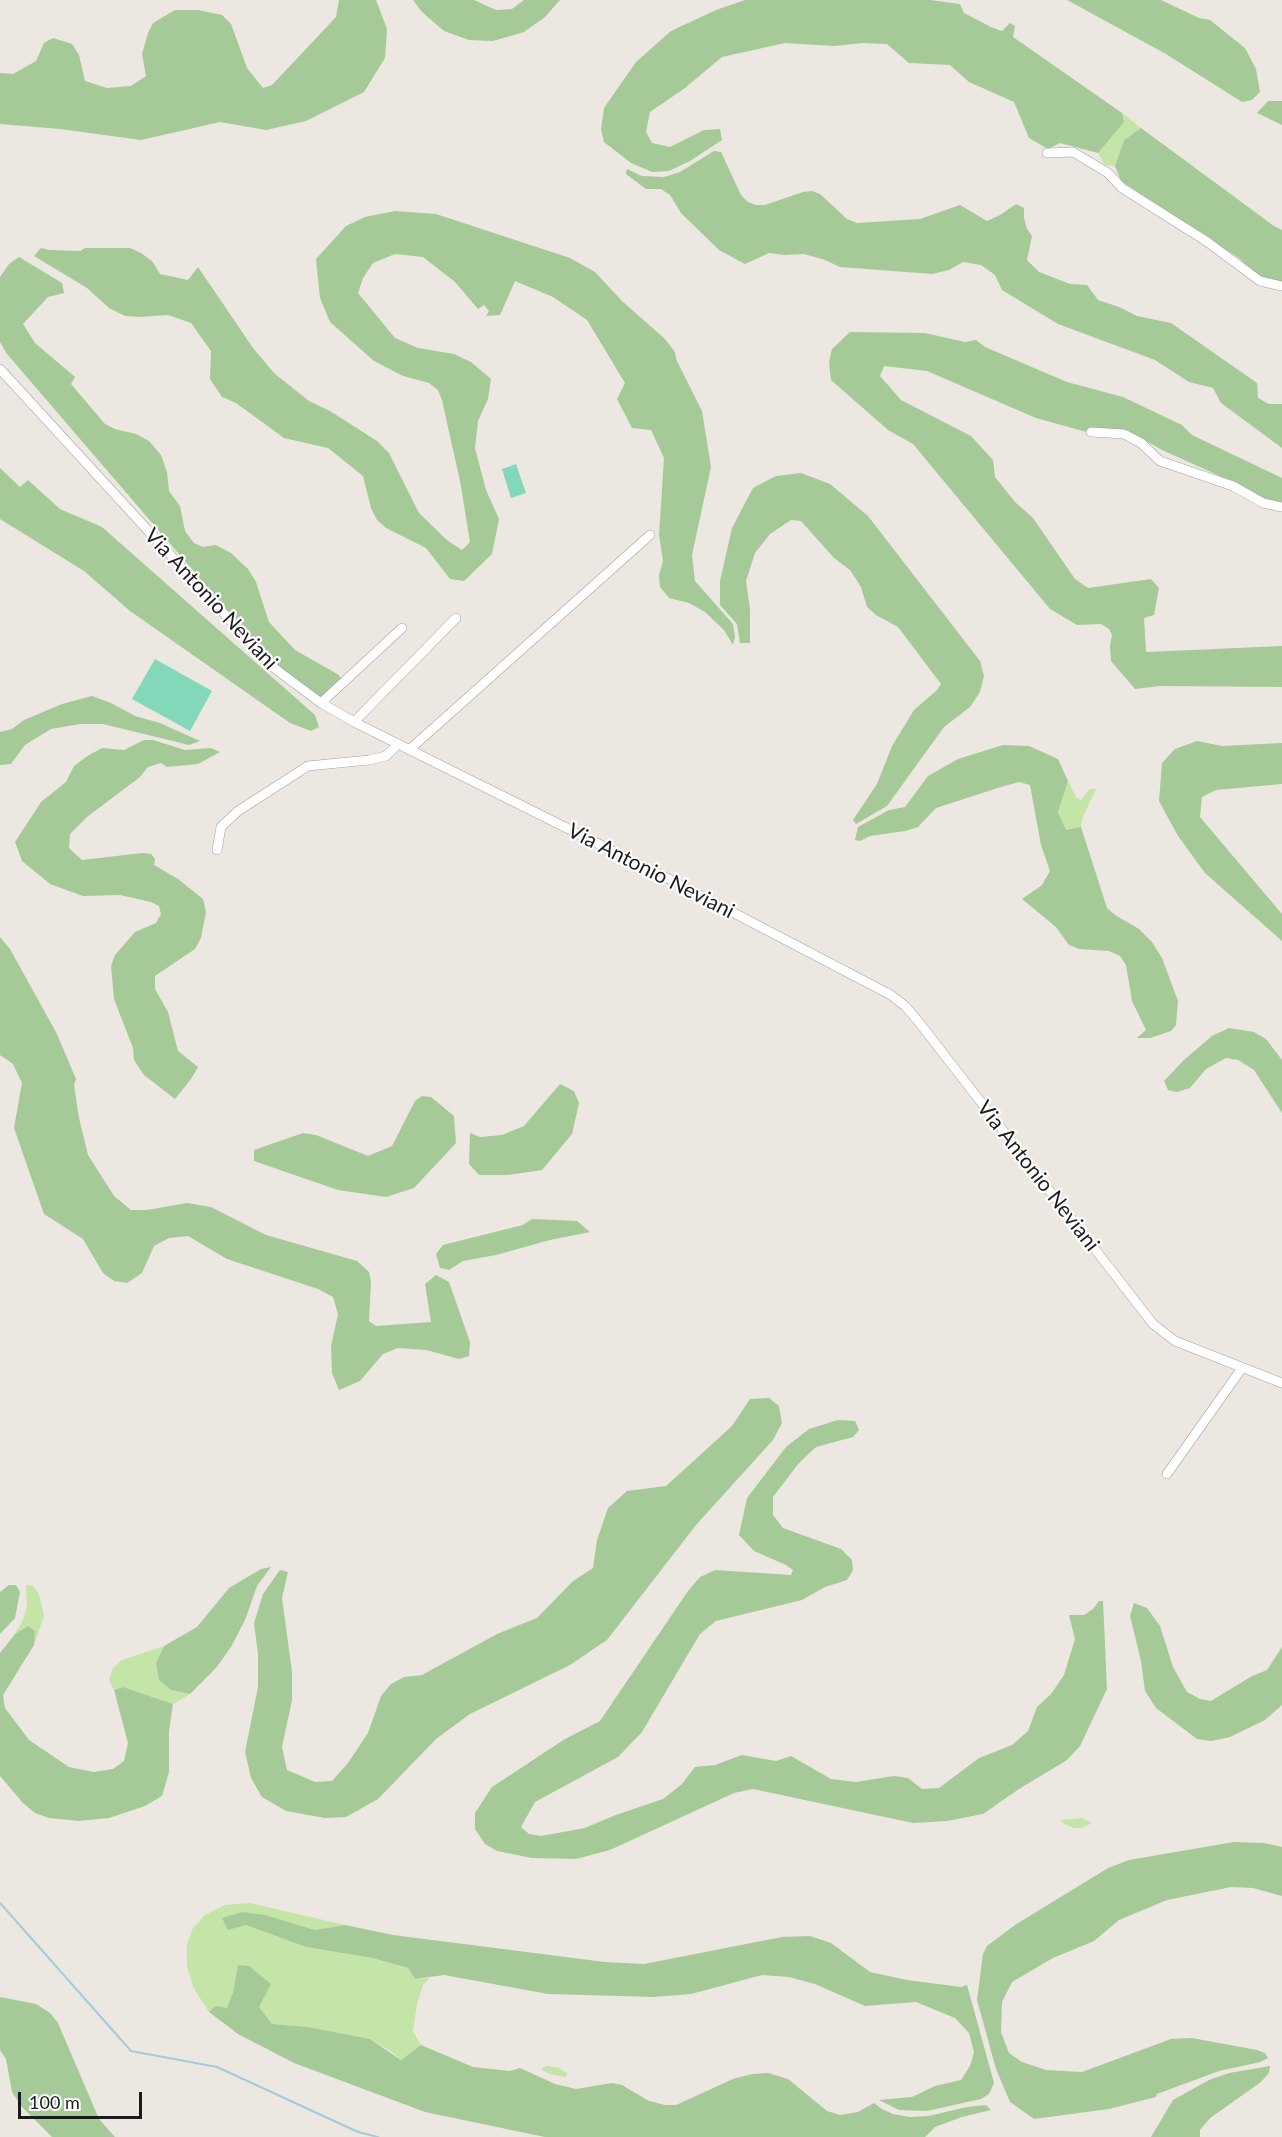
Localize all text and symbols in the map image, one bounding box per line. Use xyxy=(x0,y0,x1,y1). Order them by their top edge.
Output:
street label: Via Antonio Neviani xyxy=(139,523,283,675)
street label: Via Antonio Neviani xyxy=(563,818,739,924)
street label: Via Antonio Neviani xyxy=(971,1096,1105,1256)
scale bar xyxy=(21,2080,146,2118)
text: 100 m xyxy=(29,2091,80,2113)

